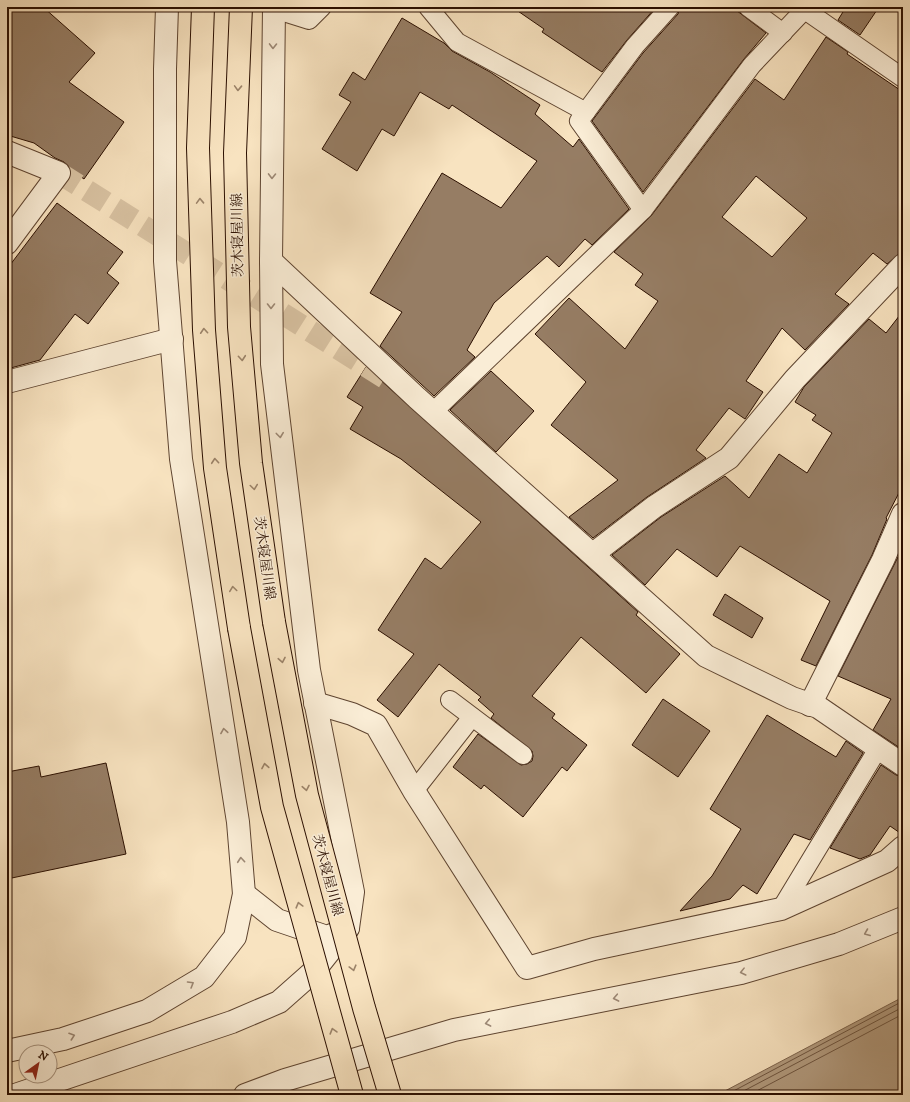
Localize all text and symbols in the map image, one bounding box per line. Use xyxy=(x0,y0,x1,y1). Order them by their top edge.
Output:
one-way arrow xyxy=(269,43,277,49)
one-way arrow xyxy=(233,85,242,91)
one-way arrow xyxy=(268,173,276,179)
street label: 茨木寝屋川線 xyxy=(228,193,248,277)
one-way arrow xyxy=(196,198,204,204)
one-way arrow xyxy=(267,303,275,309)
one-way arrow xyxy=(200,328,208,334)
one-way arrow xyxy=(237,355,246,361)
one-way arrow xyxy=(276,432,285,438)
one-way arrow xyxy=(210,458,219,464)
one-way arrow xyxy=(249,484,258,490)
street label: 茨木寝屋川線 xyxy=(249,515,279,601)
one-way arrow xyxy=(229,586,238,592)
one-way arrow xyxy=(277,657,285,663)
one-way arrow xyxy=(220,728,229,734)
one-way arrow xyxy=(261,762,269,769)
one-way arrow xyxy=(301,785,309,791)
street label: 茨木寝屋川線 xyxy=(307,832,347,918)
one-way arrow xyxy=(237,857,246,863)
one-way arrow xyxy=(295,902,304,909)
one-way arrow xyxy=(863,928,870,936)
one-way arrow xyxy=(348,964,357,971)
one-way arrow xyxy=(740,967,747,976)
one-way arrow xyxy=(187,982,194,989)
one-way arrow xyxy=(613,993,619,1001)
one-way arrow xyxy=(485,1018,491,1027)
one-way arrow xyxy=(329,1027,338,1034)
one-way arrow xyxy=(69,1032,76,1040)
north arrow xyxy=(18,1044,58,1084)
text: N xyxy=(35,1048,51,1065)

